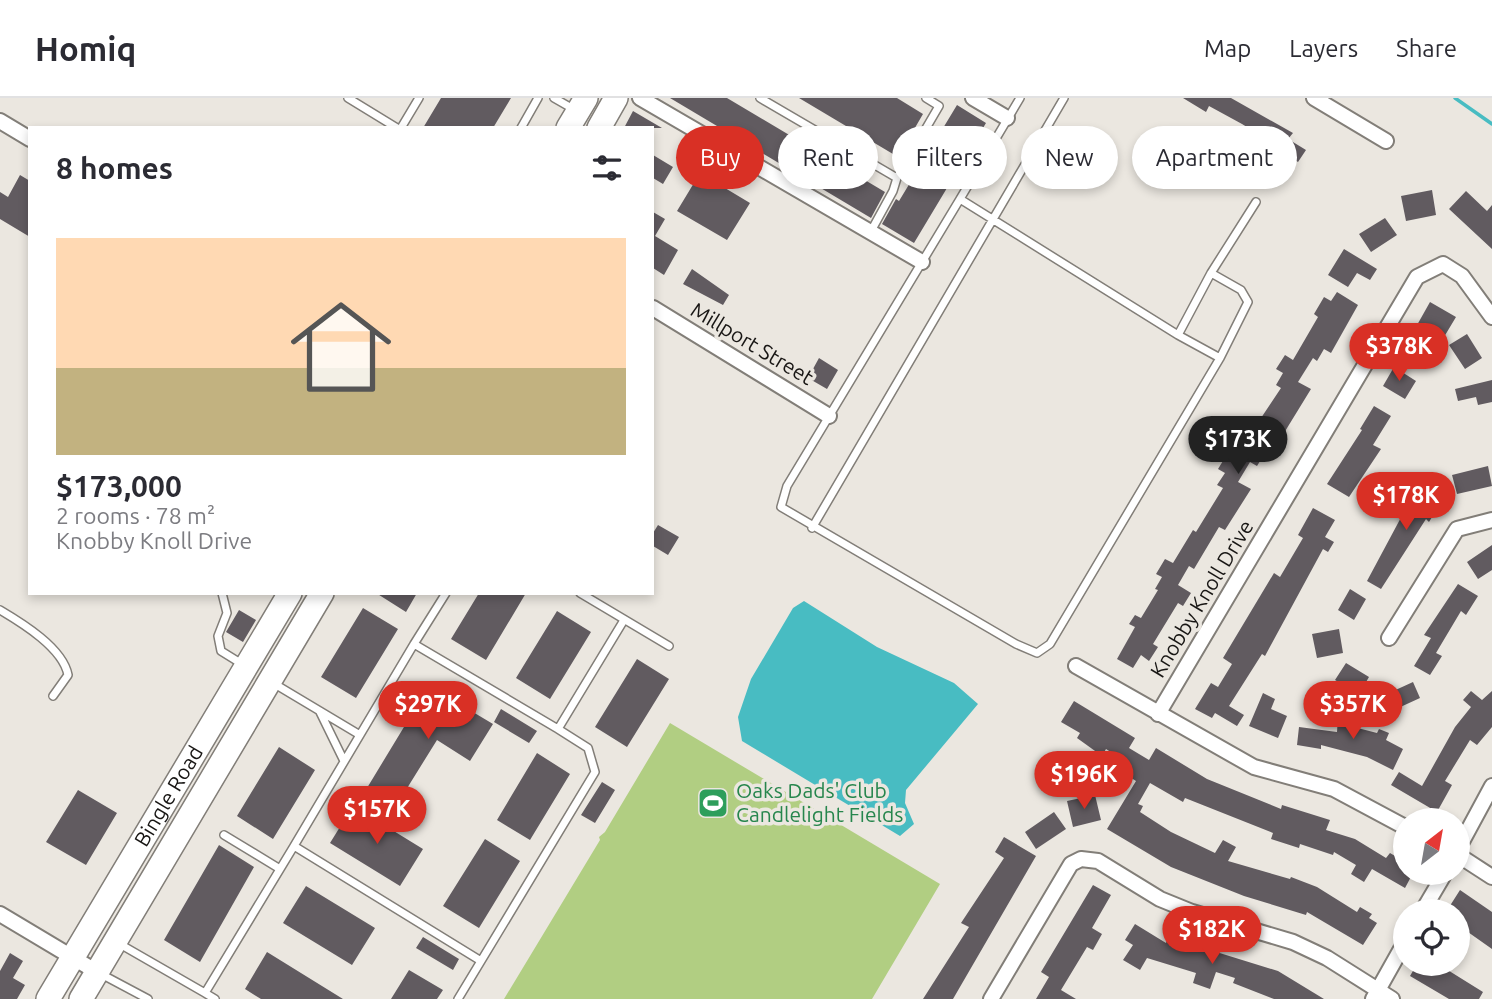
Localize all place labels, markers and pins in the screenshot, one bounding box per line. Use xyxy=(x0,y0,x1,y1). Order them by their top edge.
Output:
pin: $378K xyxy=(1350,324,1448,383)
pin: $173K xyxy=(1189,416,1287,476)
pin: $178K xyxy=(1357,472,1455,532)
pin: $297K xyxy=(379,682,477,741)
pin: $357K xyxy=(1304,682,1402,741)
pin: $196K xyxy=(1035,752,1133,811)
place label: Oaks Dads' Club Candlelight Fields xyxy=(736,778,903,826)
pin: $157K xyxy=(328,786,426,846)
sports icon: Oaks Dads' Club Candlelight Fields xyxy=(696,786,730,820)
pin: $182K xyxy=(1163,906,1261,966)

